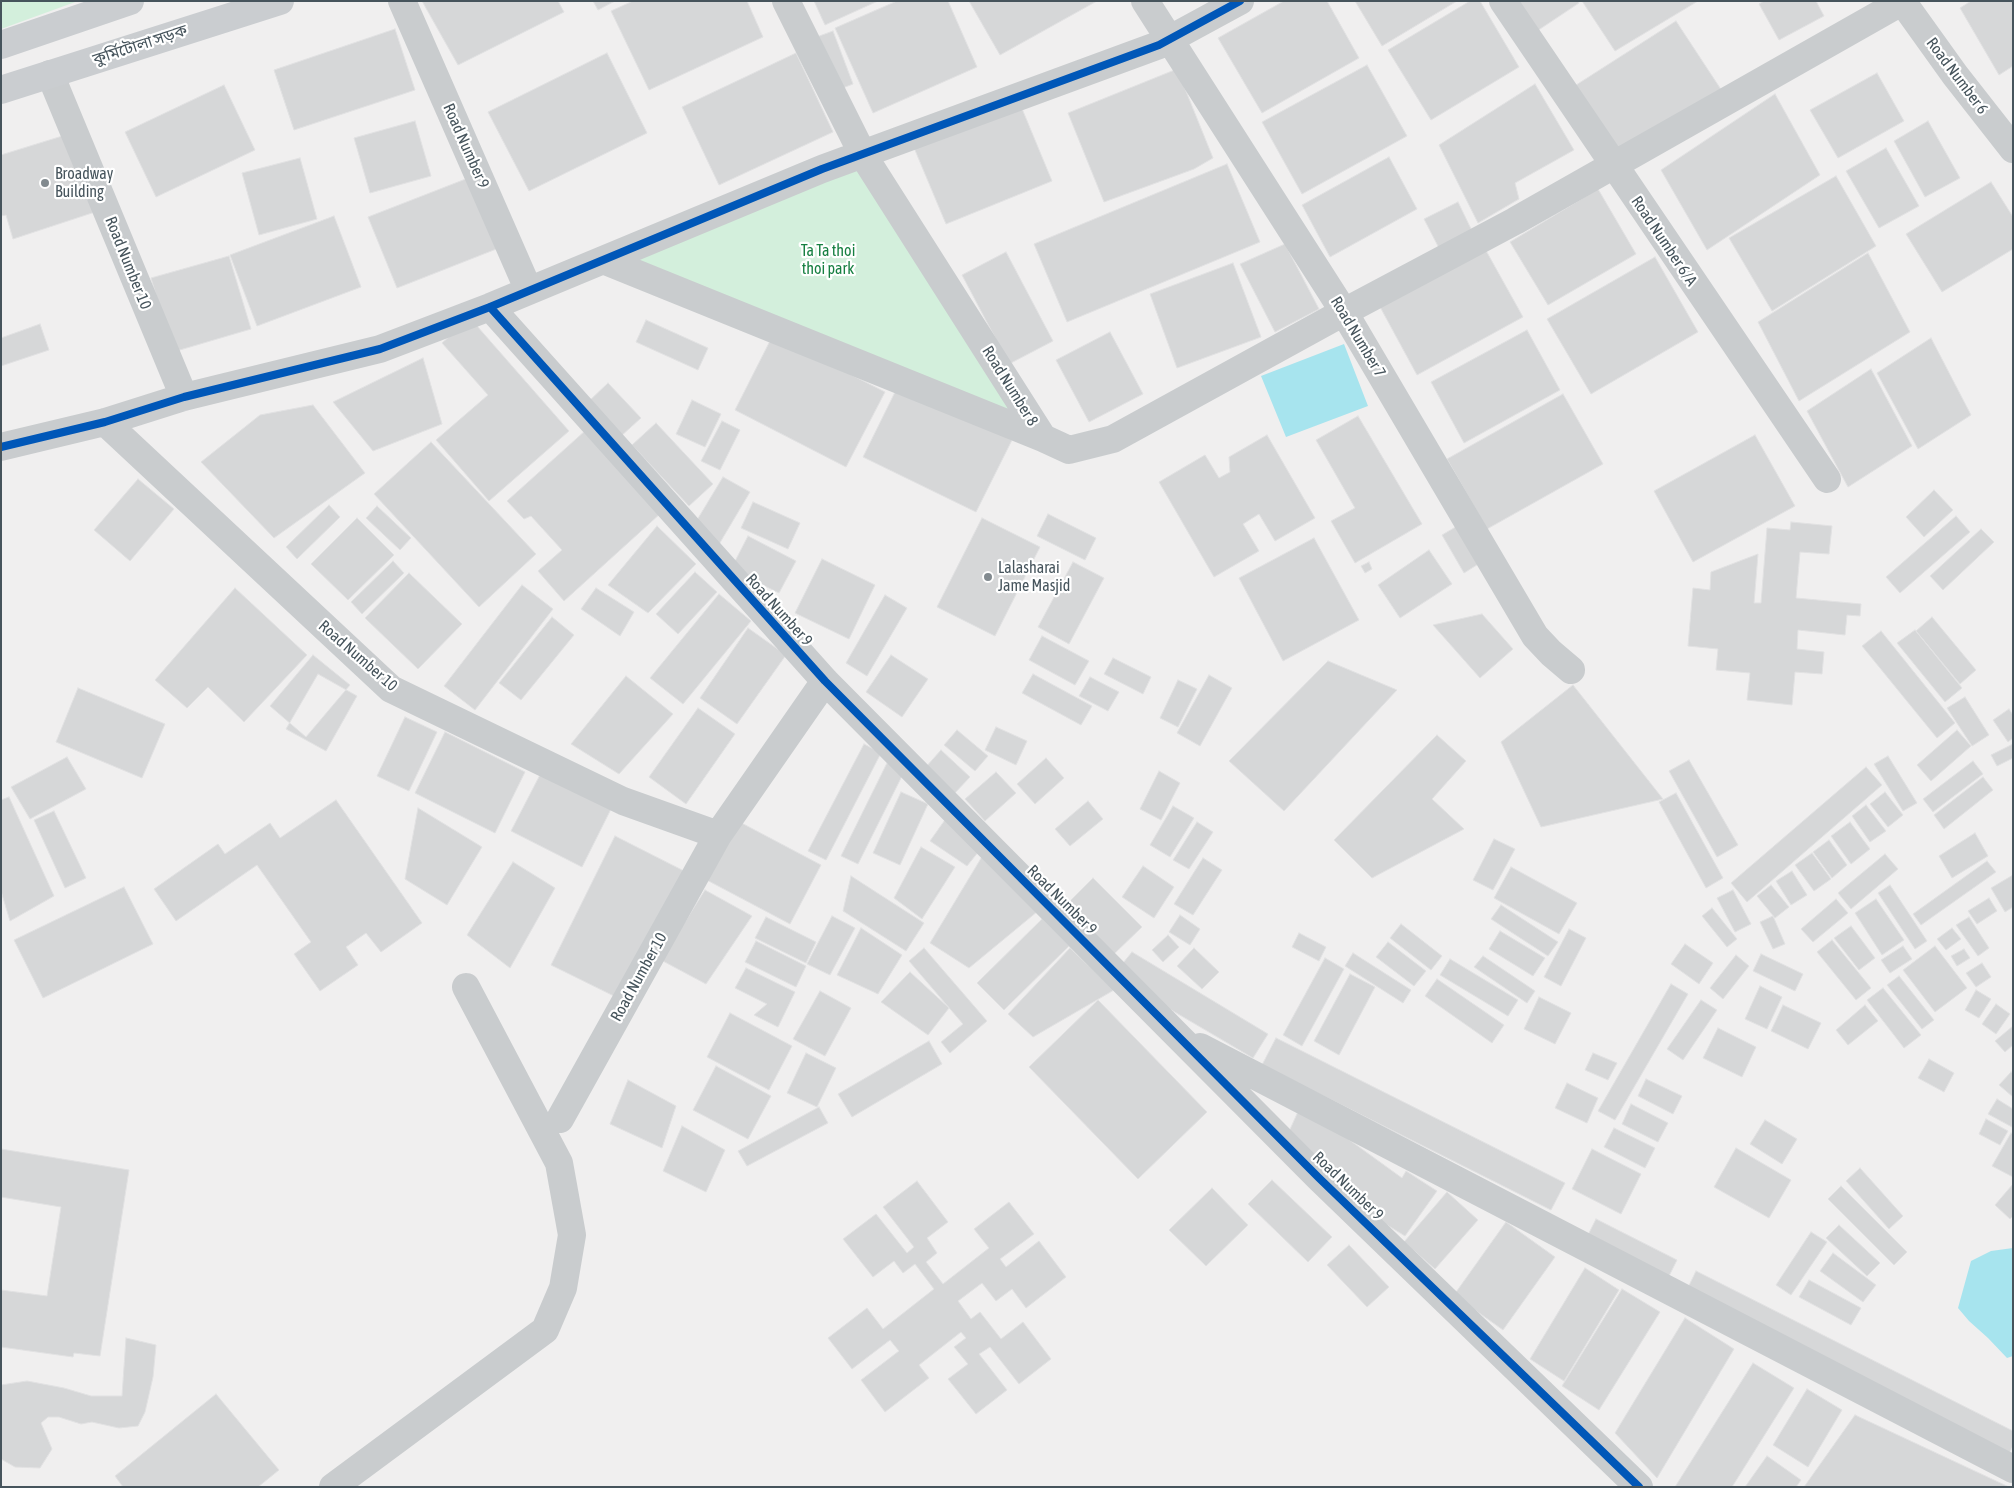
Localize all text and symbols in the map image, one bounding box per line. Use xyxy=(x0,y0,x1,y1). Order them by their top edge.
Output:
street label: কুর্মিটোলা সড়ক xyxy=(90,21,190,69)
street label: Road Number 6 xyxy=(1922,34,1992,118)
street label: Road Number 9 xyxy=(439,101,493,191)
place label: Broadway Building xyxy=(55,164,113,202)
marker: Broadway Building xyxy=(39,177,51,189)
street label: Road Number 6/A xyxy=(1627,193,1701,289)
street label: Road Number 10 xyxy=(101,214,155,312)
park label: Ta Ta thoi thoi park xyxy=(801,241,855,279)
street label: Road Number 7 xyxy=(1326,293,1390,381)
street label: Road Number 8 xyxy=(978,342,1042,430)
place label: Lalasharai Jame Masjid xyxy=(998,558,1070,596)
street label: Road Number 9 xyxy=(742,570,816,650)
marker: Lalasharai Jame Masjid xyxy=(982,571,994,583)
street label: Road Number 10 xyxy=(315,617,401,695)
street label: Road Number 9 xyxy=(1023,861,1101,939)
street label: Road Number 10 xyxy=(607,929,671,1025)
street label: Road Number 9 xyxy=(1309,1148,1387,1224)

